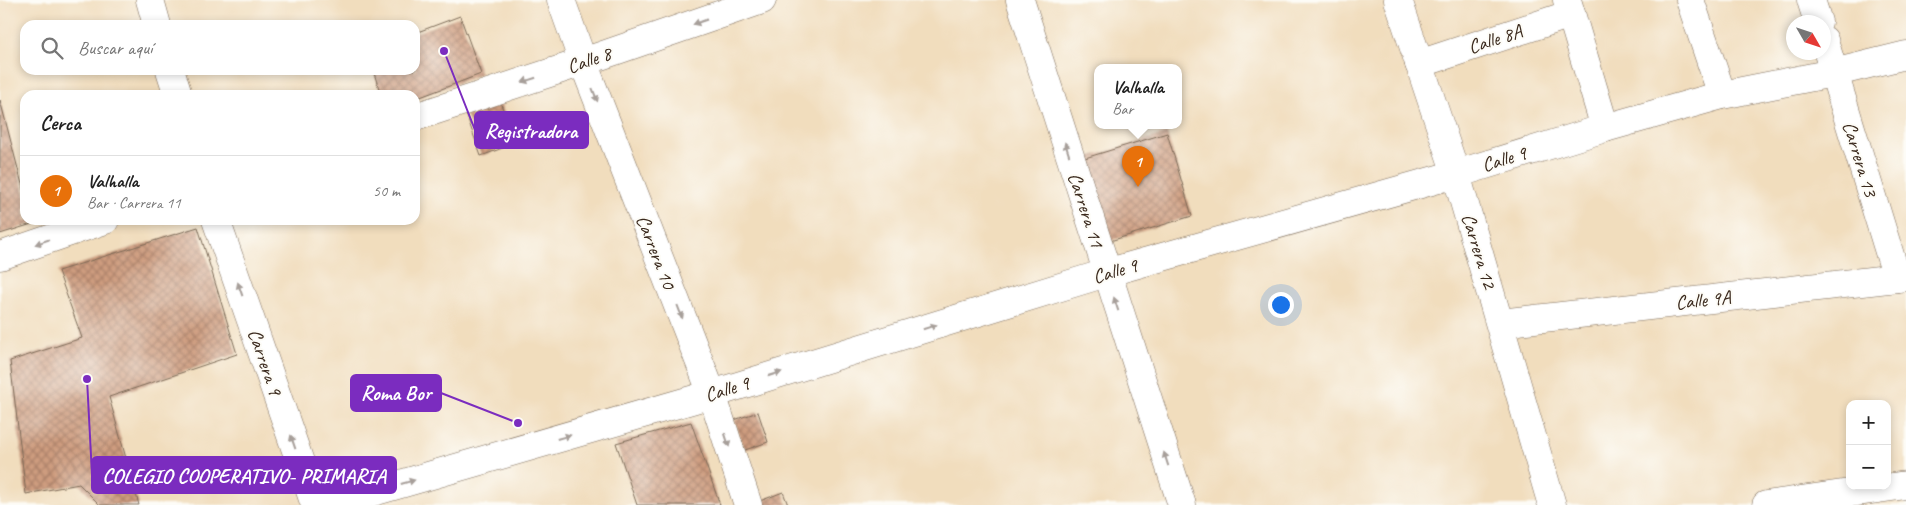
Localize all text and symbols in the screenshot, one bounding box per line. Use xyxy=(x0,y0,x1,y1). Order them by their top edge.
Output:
north arrow xyxy=(1786,15,1831,60)
street label: Calle 8A xyxy=(1465,18,1526,59)
one-way arrow xyxy=(692,19,707,26)
search box xyxy=(20,20,420,75)
icon: search xyxy=(38,34,66,62)
text: Buscar aquí xyxy=(78,36,152,60)
street label: Calle 8 xyxy=(564,40,616,79)
popup xyxy=(1094,64,1182,129)
text: Valhalla xyxy=(1112,75,1164,99)
one-way arrow xyxy=(522,77,537,84)
one-way arrow xyxy=(592,88,600,102)
text: Bar xyxy=(1112,99,1133,119)
text: Cerca xyxy=(40,110,81,136)
callout: Registradora xyxy=(475,112,588,148)
text: Registradora xyxy=(485,118,579,144)
street label: Carrera 13 xyxy=(1837,118,1884,202)
street label: Calle 9 xyxy=(1479,140,1531,178)
one-way arrow xyxy=(1062,142,1070,157)
pin: 1 xyxy=(1122,146,1154,187)
text: Valhalla xyxy=(87,169,139,193)
street label: Carrera 11 xyxy=(1062,169,1110,252)
text: 1 xyxy=(52,181,60,201)
text: 50 m xyxy=(373,181,400,201)
text: Bar · Carrera 11 xyxy=(87,193,181,213)
street label: Carrera 12 xyxy=(1456,210,1503,294)
street label: Carrera 10 xyxy=(630,211,682,294)
one-way arrow xyxy=(35,239,50,246)
street label: Calle 9 xyxy=(1090,252,1142,289)
one-way arrow xyxy=(236,281,244,296)
street label: Calle 9A xyxy=(1674,285,1733,315)
your location xyxy=(1268,292,1294,318)
one-way arrow xyxy=(1112,296,1120,311)
one-way arrow xyxy=(676,305,684,320)
one-way arrow xyxy=(923,322,938,330)
street label: Carrera 9 xyxy=(242,326,289,400)
street label: Calle 9 xyxy=(702,370,754,408)
one-way arrow xyxy=(768,370,783,378)
callout: Roma Bor xyxy=(351,375,441,411)
text: Roma Bor xyxy=(361,380,434,406)
map controls xyxy=(1846,400,1891,490)
button: + xyxy=(1846,400,1891,445)
one-way arrow xyxy=(557,432,572,440)
one-way arrow xyxy=(724,433,731,448)
one-way arrow xyxy=(289,435,296,450)
button: − xyxy=(1846,445,1891,490)
one-way arrow xyxy=(1162,451,1170,466)
callout: COLEGIO COOPERATIVO- PRIMARIA xyxy=(92,457,396,493)
text: COLEGIO COOPERATIVO- PRIMARIA xyxy=(102,463,387,489)
one-way arrow xyxy=(401,477,416,485)

